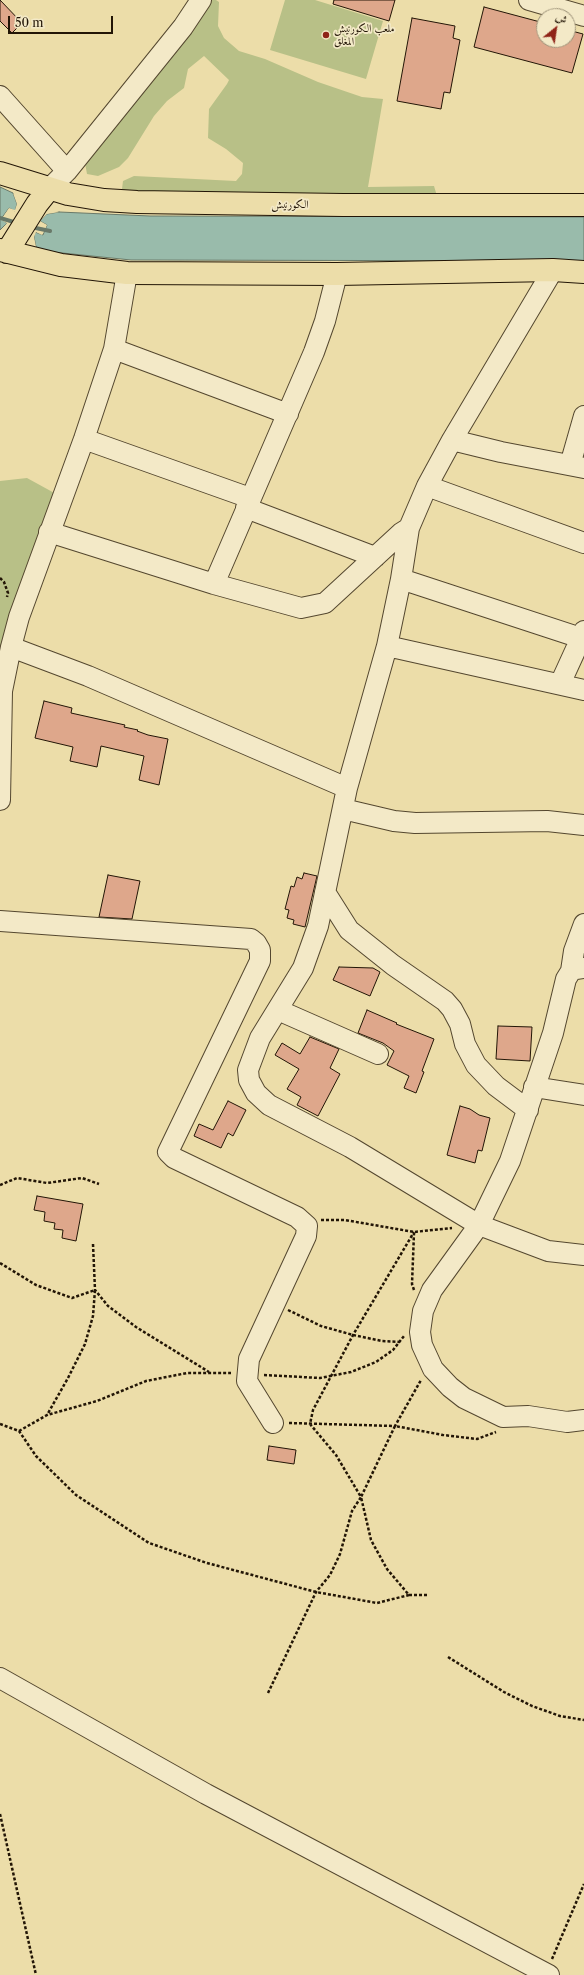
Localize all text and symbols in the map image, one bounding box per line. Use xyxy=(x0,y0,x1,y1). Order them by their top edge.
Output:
scale bar xyxy=(10,8,115,34)
north arrow xyxy=(536,8,576,48)
text: ش xyxy=(553,10,570,27)
text: 50 m xyxy=(15,15,44,30)
place label: ملعب الكورنيش المغلق xyxy=(334,22,395,48)
marker: ملعب الكورنيش المغلق xyxy=(321,30,331,40)
street label: الكورنيش xyxy=(271,198,309,212)

